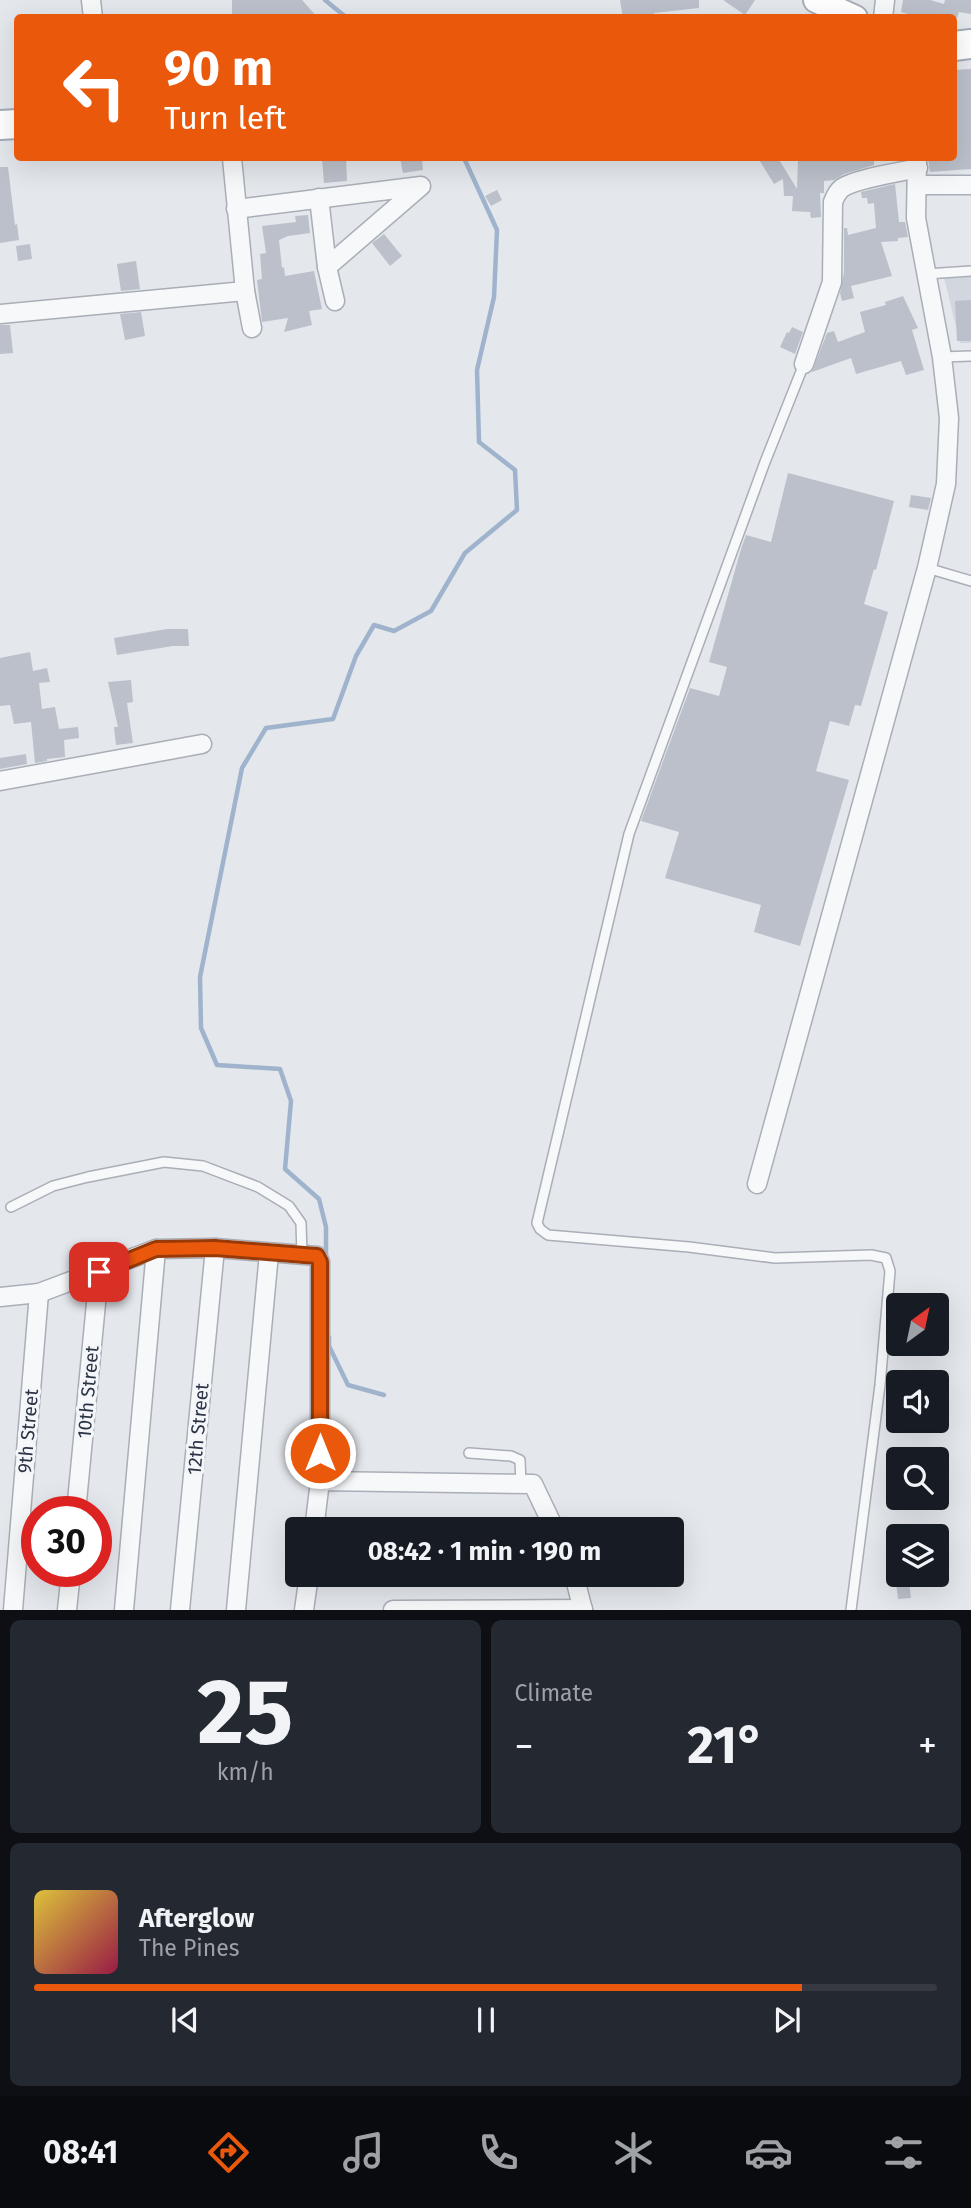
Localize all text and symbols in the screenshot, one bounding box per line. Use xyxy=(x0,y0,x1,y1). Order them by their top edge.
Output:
text: 90 m xyxy=(164,39,273,98)
icon: left xyxy=(49,42,140,133)
text: Turn left xyxy=(164,99,286,137)
pin xyxy=(69,1242,129,1302)
icon: arrive xyxy=(80,1253,118,1291)
north arrow xyxy=(886,1293,948,1356)
map controls xyxy=(886,1293,949,1587)
street label: 10th Street xyxy=(72,1344,104,1440)
button: sound xyxy=(886,1370,949,1433)
street label: 12th Street xyxy=(183,1382,213,1476)
street label: 9th Street xyxy=(13,1388,43,1474)
position arrow xyxy=(283,1416,357,1490)
button: search xyxy=(886,1447,949,1510)
speed limit sign: 30 xyxy=(21,1496,112,1587)
button: layers xyxy=(886,1524,949,1587)
text: 08:42 · 1 min · 190 m xyxy=(368,1536,601,1567)
text: 25 xyxy=(197,1658,293,1767)
text: Climate xyxy=(515,1679,593,1707)
text: 21° xyxy=(687,1714,764,1777)
text: − xyxy=(515,1723,534,1769)
text: + xyxy=(918,1723,937,1769)
text: km/h xyxy=(217,1758,274,1786)
text: Afterglow xyxy=(139,1903,254,1934)
text: The Pines xyxy=(139,1934,240,1962)
icon: previous xyxy=(166,2001,204,2039)
icon: pause xyxy=(467,2001,505,2039)
icon: next xyxy=(768,2001,806,2039)
icon: directions xyxy=(204,2128,253,2177)
icon: music xyxy=(339,2128,388,2177)
icon: phone xyxy=(474,2128,523,2177)
icon: climate xyxy=(609,2128,658,2177)
icon: car xyxy=(744,2128,793,2177)
icon: filters xyxy=(879,2128,928,2177)
text: 08:41 xyxy=(43,2133,118,2171)

